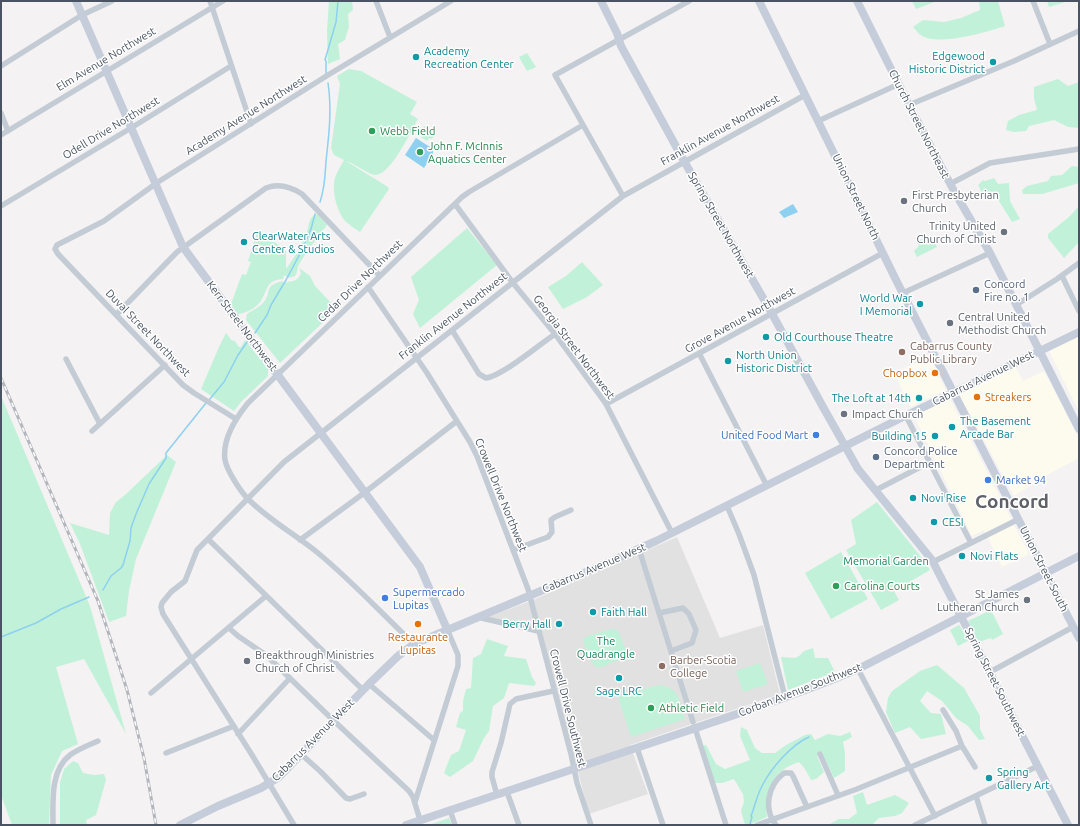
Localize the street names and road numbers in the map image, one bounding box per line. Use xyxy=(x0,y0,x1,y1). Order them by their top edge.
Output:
street label: Elm Avenue Northwest xyxy=(54,24,158,94)
street label: Church Street Northeast xyxy=(886,67,952,181)
street label: Academy Avenue Northwest xyxy=(183,72,309,158)
street label: Franklin Avenue Northwest xyxy=(658,92,782,168)
street label: Odell Drive Northwest xyxy=(60,94,162,162)
street label: Union Street North xyxy=(829,152,883,242)
street label: Spring Street Northwest xyxy=(685,170,757,280)
street label: Cedar Drive Northwest xyxy=(315,237,405,325)
street label: Franklin Avenue Northwest xyxy=(396,270,510,362)
street label: Kerr Street Northwest xyxy=(204,278,280,374)
street label: Grove Avenue Northwest xyxy=(683,284,797,356)
street label: Duval Street Northwest xyxy=(103,287,193,379)
street label: Georgia Street Northwest xyxy=(530,292,618,402)
street label: Cabarrus Avenue West xyxy=(930,348,1036,408)
street label: Crowell Drive Northwest xyxy=(472,436,530,554)
street label: Union Street South xyxy=(1017,524,1071,614)
street label: Cabarrus Avenue West xyxy=(540,540,648,596)
street label: Spring Street Southwest xyxy=(962,625,1028,739)
street label: Crowell Drive Southwest xyxy=(547,647,589,769)
street label: Corban Avenue Southwest xyxy=(737,660,863,720)
street label: Cabarrus Avenue West xyxy=(269,696,357,784)

